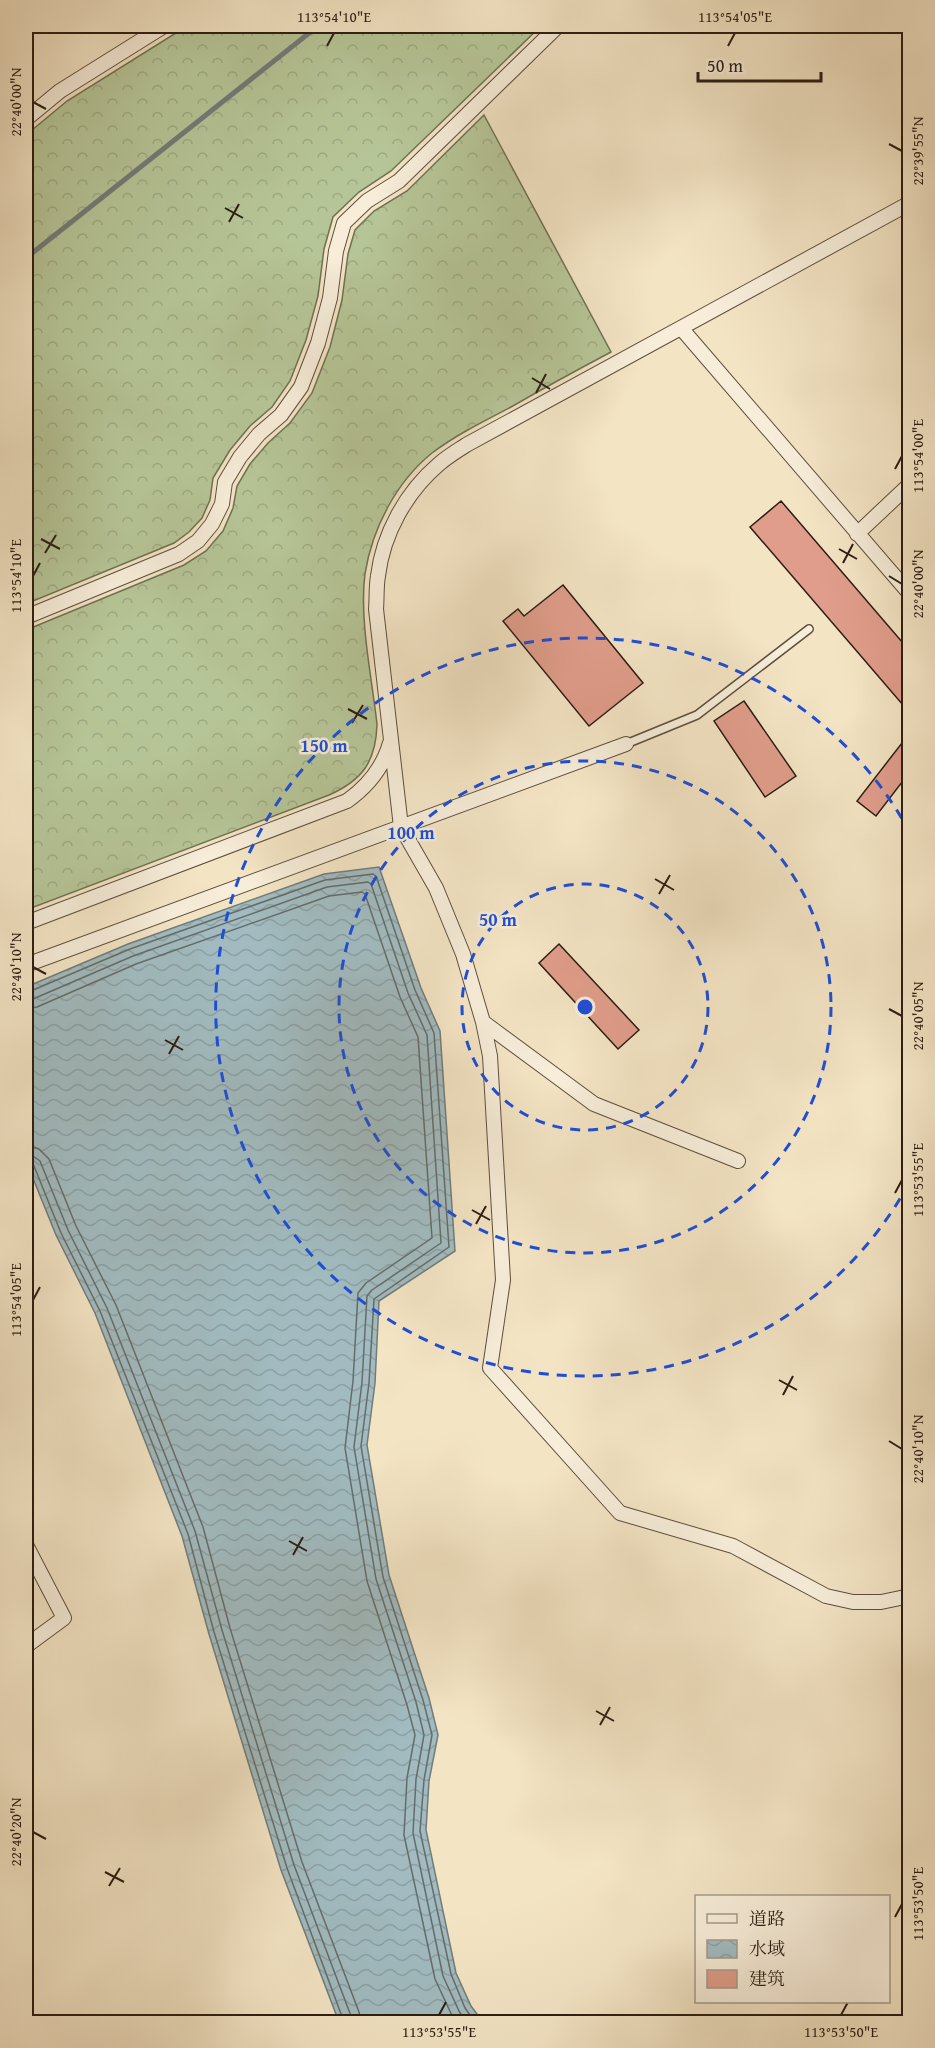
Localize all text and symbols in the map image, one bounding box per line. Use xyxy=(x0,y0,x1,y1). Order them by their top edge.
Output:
text: 113°54'10"E xyxy=(297,6,371,27)
text: 113°54'05"E xyxy=(698,6,772,27)
scale bar xyxy=(698,45,821,83)
text: 50 m xyxy=(707,52,743,79)
text: 22°40'00"N xyxy=(5,67,26,136)
text: 22°39'55"N xyxy=(907,116,928,185)
text: 113°54'00"E xyxy=(907,419,928,493)
text: 113°54'10"E xyxy=(5,539,26,613)
text: 22°40'00"N xyxy=(907,549,928,618)
text: 150 m xyxy=(300,732,348,759)
text: 100 m xyxy=(387,819,435,846)
text: 50 m xyxy=(479,906,518,933)
text: 22°40'10"N xyxy=(5,932,26,1001)
text: 22°40'05"N xyxy=(907,981,928,1050)
centre of rings xyxy=(575,997,595,1017)
text: 113°53'55"E xyxy=(907,1143,928,1217)
text: 113°54'05"E xyxy=(5,1263,26,1337)
text: 22°40'10"N xyxy=(907,1414,928,1483)
text: 22°40'20"N xyxy=(5,1797,26,1866)
text: 113°53'50"E xyxy=(907,1867,928,1941)
legend xyxy=(695,1895,890,2003)
text: 道路 xyxy=(749,1905,785,1932)
text: 水域 xyxy=(749,1935,785,1962)
text: 建筑 xyxy=(749,1965,785,1992)
text: 113°53'55"E xyxy=(402,2021,476,2042)
text: 113°53'50"E xyxy=(804,2021,878,2042)

